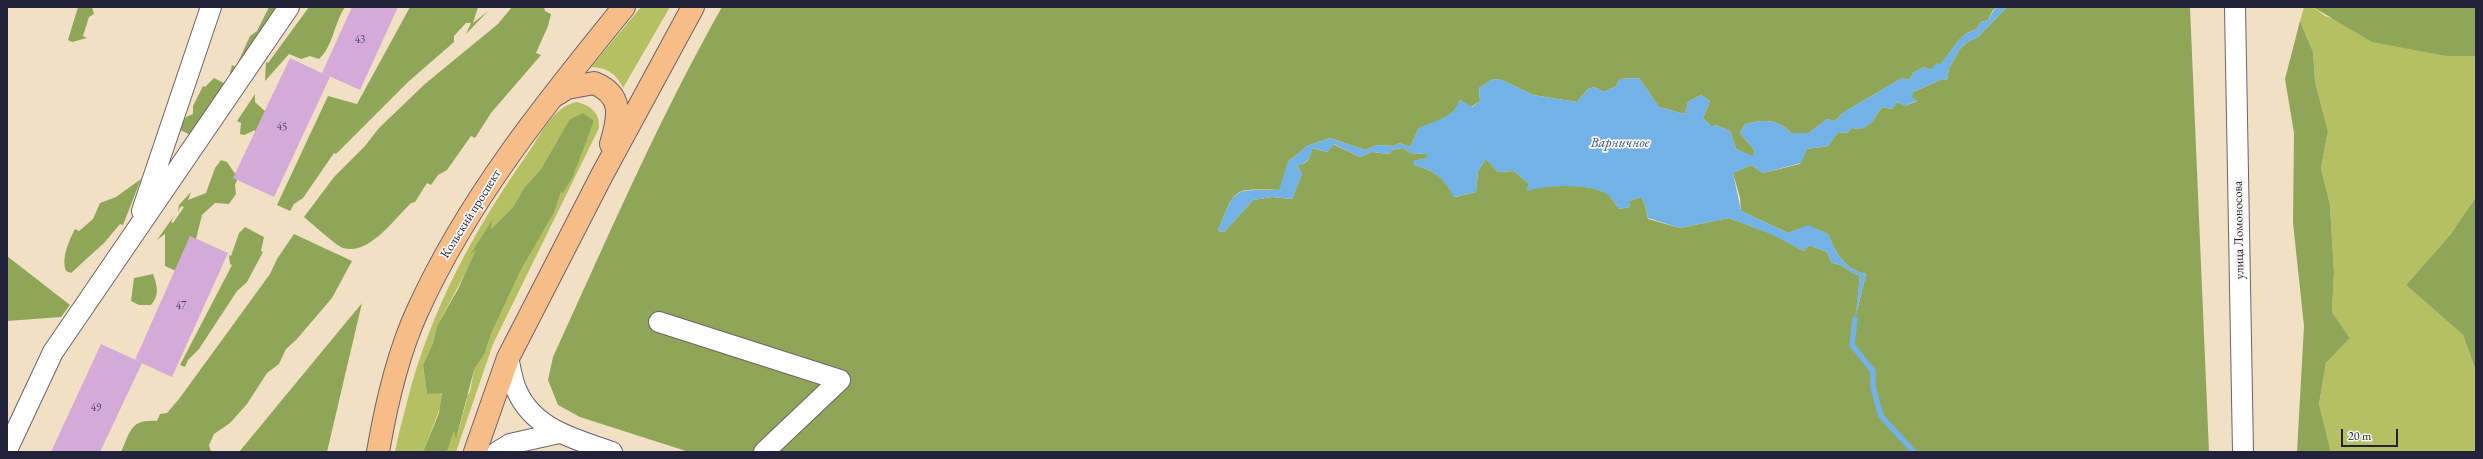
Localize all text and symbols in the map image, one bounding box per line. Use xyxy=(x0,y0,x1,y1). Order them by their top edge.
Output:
house number: 43 xyxy=(355,33,365,47)
house number: 45 xyxy=(277,120,287,134)
water label: Варничное xyxy=(1591,135,1649,151)
street label: Кольский проспект xyxy=(437,167,505,261)
street label: улица Ломоносова xyxy=(2230,181,2248,279)
house number: 47 xyxy=(176,299,186,313)
house number: 49 xyxy=(91,401,101,415)
scale bar xyxy=(2343,421,2400,447)
text: 20 m xyxy=(2348,428,2371,444)

